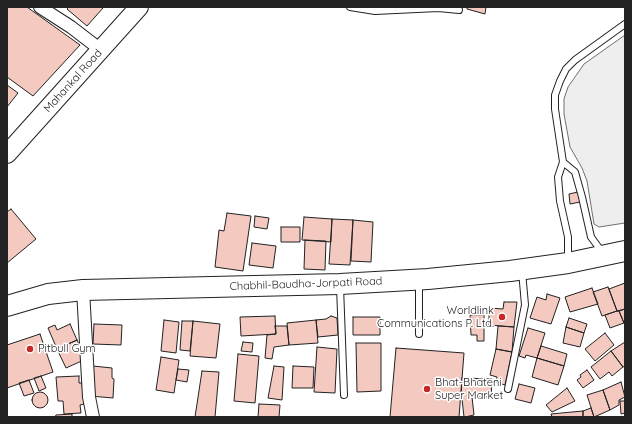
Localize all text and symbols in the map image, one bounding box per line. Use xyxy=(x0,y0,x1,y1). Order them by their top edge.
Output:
street label: Mahankal Road xyxy=(41,47,105,115)
street label: Chabhil-Baudha-Jorpati Road xyxy=(229,275,383,293)
place label: Worldlink Communications P. Ltd. xyxy=(377,304,494,330)
marker: Worldlink Communications P. Ltd. xyxy=(497,312,507,322)
place label: Pitbull Gym xyxy=(38,342,96,356)
marker: Pitbull Gym xyxy=(25,344,35,354)
place label: Bhat-Bhateni Super Market xyxy=(435,376,503,402)
marker: Bhat-Bhateni Super Market xyxy=(422,384,432,394)

